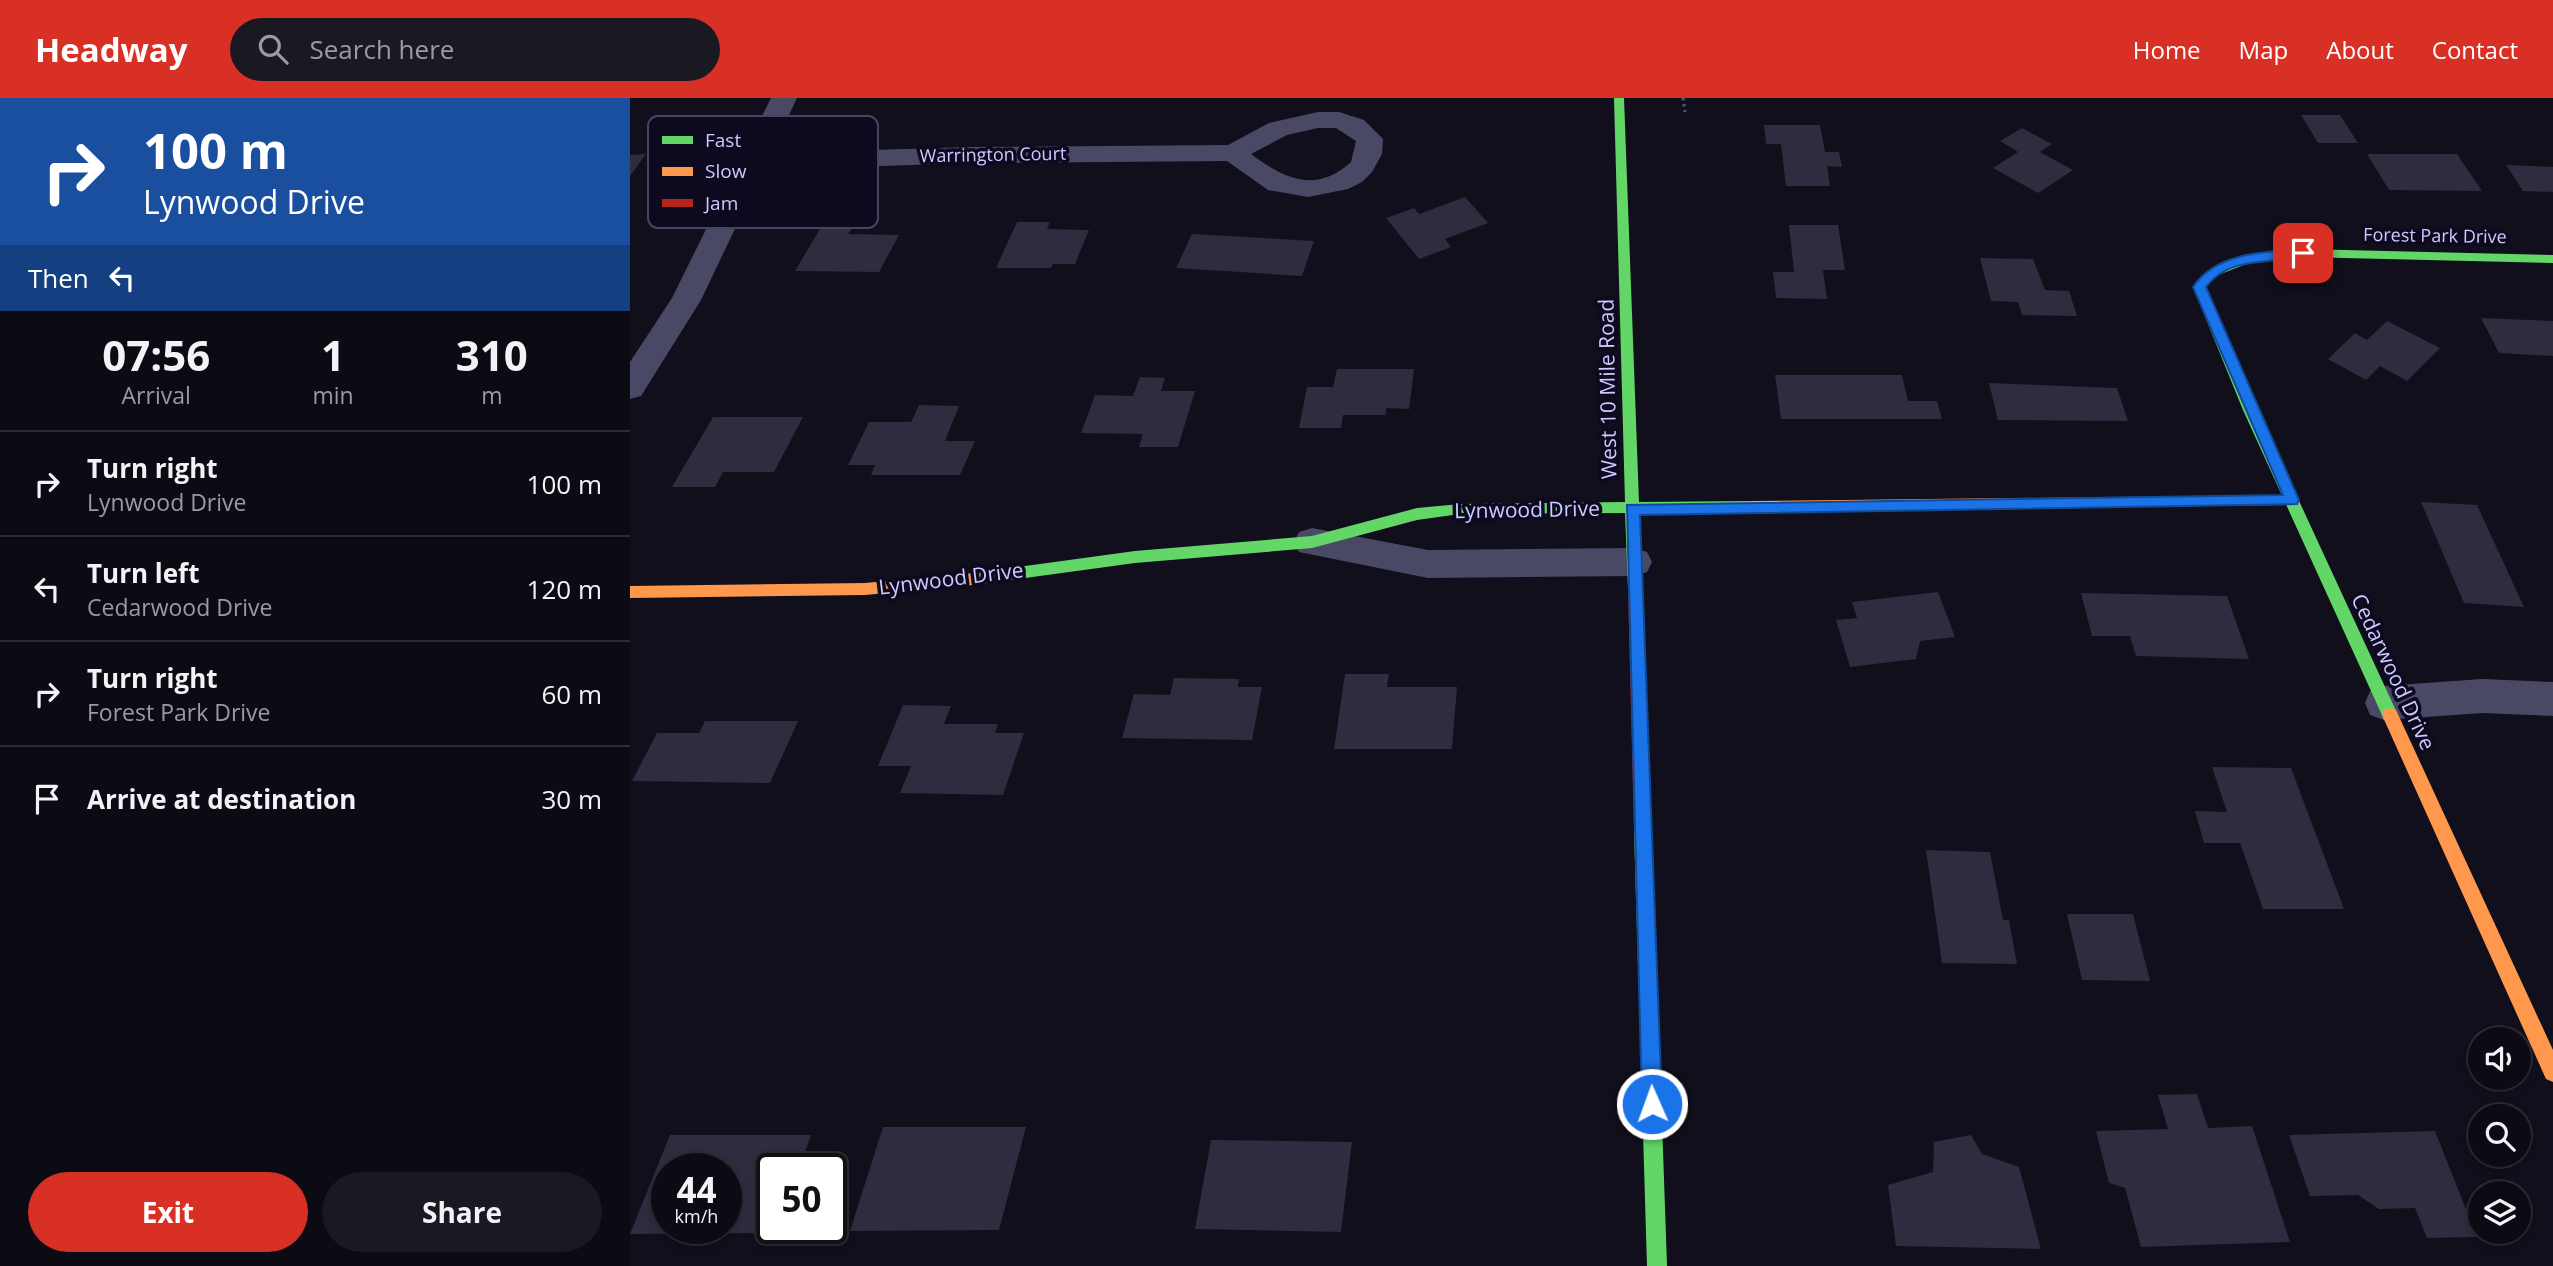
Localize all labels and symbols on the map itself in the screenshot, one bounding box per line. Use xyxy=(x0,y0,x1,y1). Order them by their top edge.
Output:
legend xyxy=(648,116,878,228)
text: Fast xyxy=(705,127,741,153)
street label: Warrington Court xyxy=(919,141,1067,167)
text: Slow xyxy=(705,158,747,184)
text: Jam xyxy=(703,190,738,216)
street label: Forest Park Drive xyxy=(2363,222,2507,248)
pin xyxy=(2273,223,2333,283)
street label: West 10 Mile Road xyxy=(1591,299,1623,479)
street label: Lynwood Drive xyxy=(1454,494,1600,524)
street label: Lynwood Drive xyxy=(877,555,1025,601)
street label: Cedarwood Drive xyxy=(2345,589,2442,754)
position arrow xyxy=(1615,1067,1689,1141)
speed limit sign: 50 xyxy=(756,1153,847,1244)

